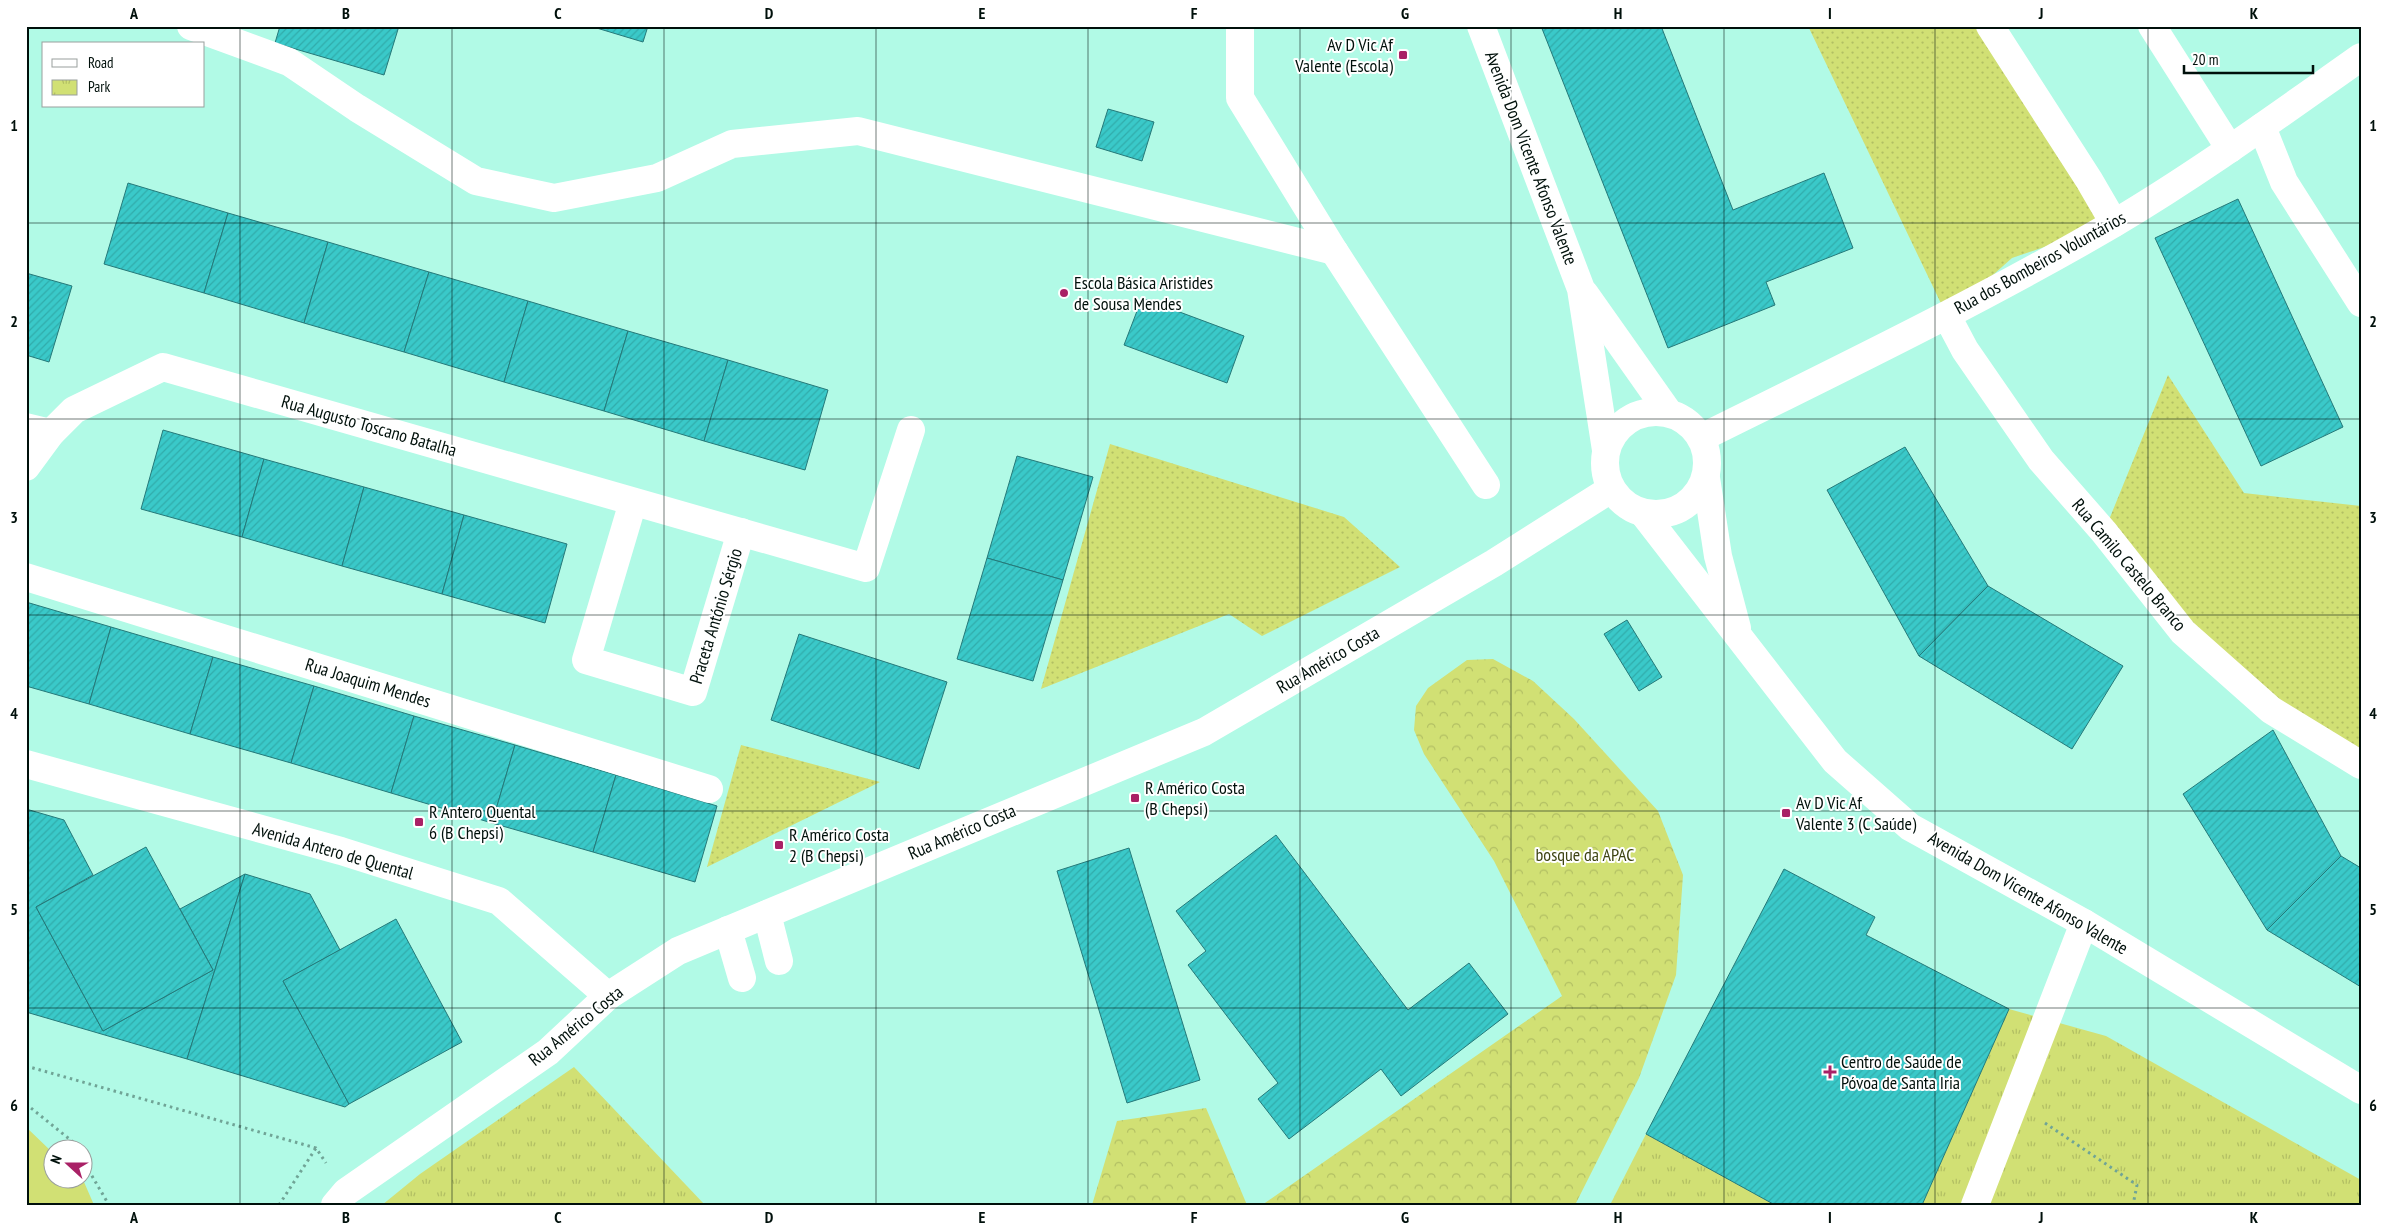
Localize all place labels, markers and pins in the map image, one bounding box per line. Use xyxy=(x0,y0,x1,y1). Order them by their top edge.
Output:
place label: Av D Vic Af Valente (Escola) xyxy=(1294,33,1394,77)
marker: Av D Vic Af Valente (Escola) xyxy=(1397,49,1409,61)
place label: Escola Básica Aristides de Sousa Mendes xyxy=(1074,271,1213,315)
marker: Escola Básica Aristides de Sousa Mendes xyxy=(1058,287,1070,299)
place label: R Américo Costa (B Chepsi) xyxy=(1145,776,1245,820)
place label: Av D Vic Af Valente 3 (C Saúde) xyxy=(1795,791,1917,835)
marker: R Américo Costa (B Chepsi) xyxy=(1129,792,1141,804)
place label: R Antero Quental 6 (B Chepsi) xyxy=(429,800,536,844)
marker: Av D Vic Af Valente 3 (C Saúde) xyxy=(1780,807,1792,819)
marker: R Antero Quental 6 (B Chepsi) xyxy=(413,816,425,828)
place label: R Américo Costa 2 (B Chepsi) xyxy=(789,823,889,867)
marker: R Américo Costa 2 (B Chepsi) xyxy=(773,839,785,851)
place label: Centro de Saúde de Póvoa de Santa Iria xyxy=(1841,1050,1962,1094)
marker: Centro de Saúde de Póvoa de Santa Iria xyxy=(1823,1065,1837,1079)

